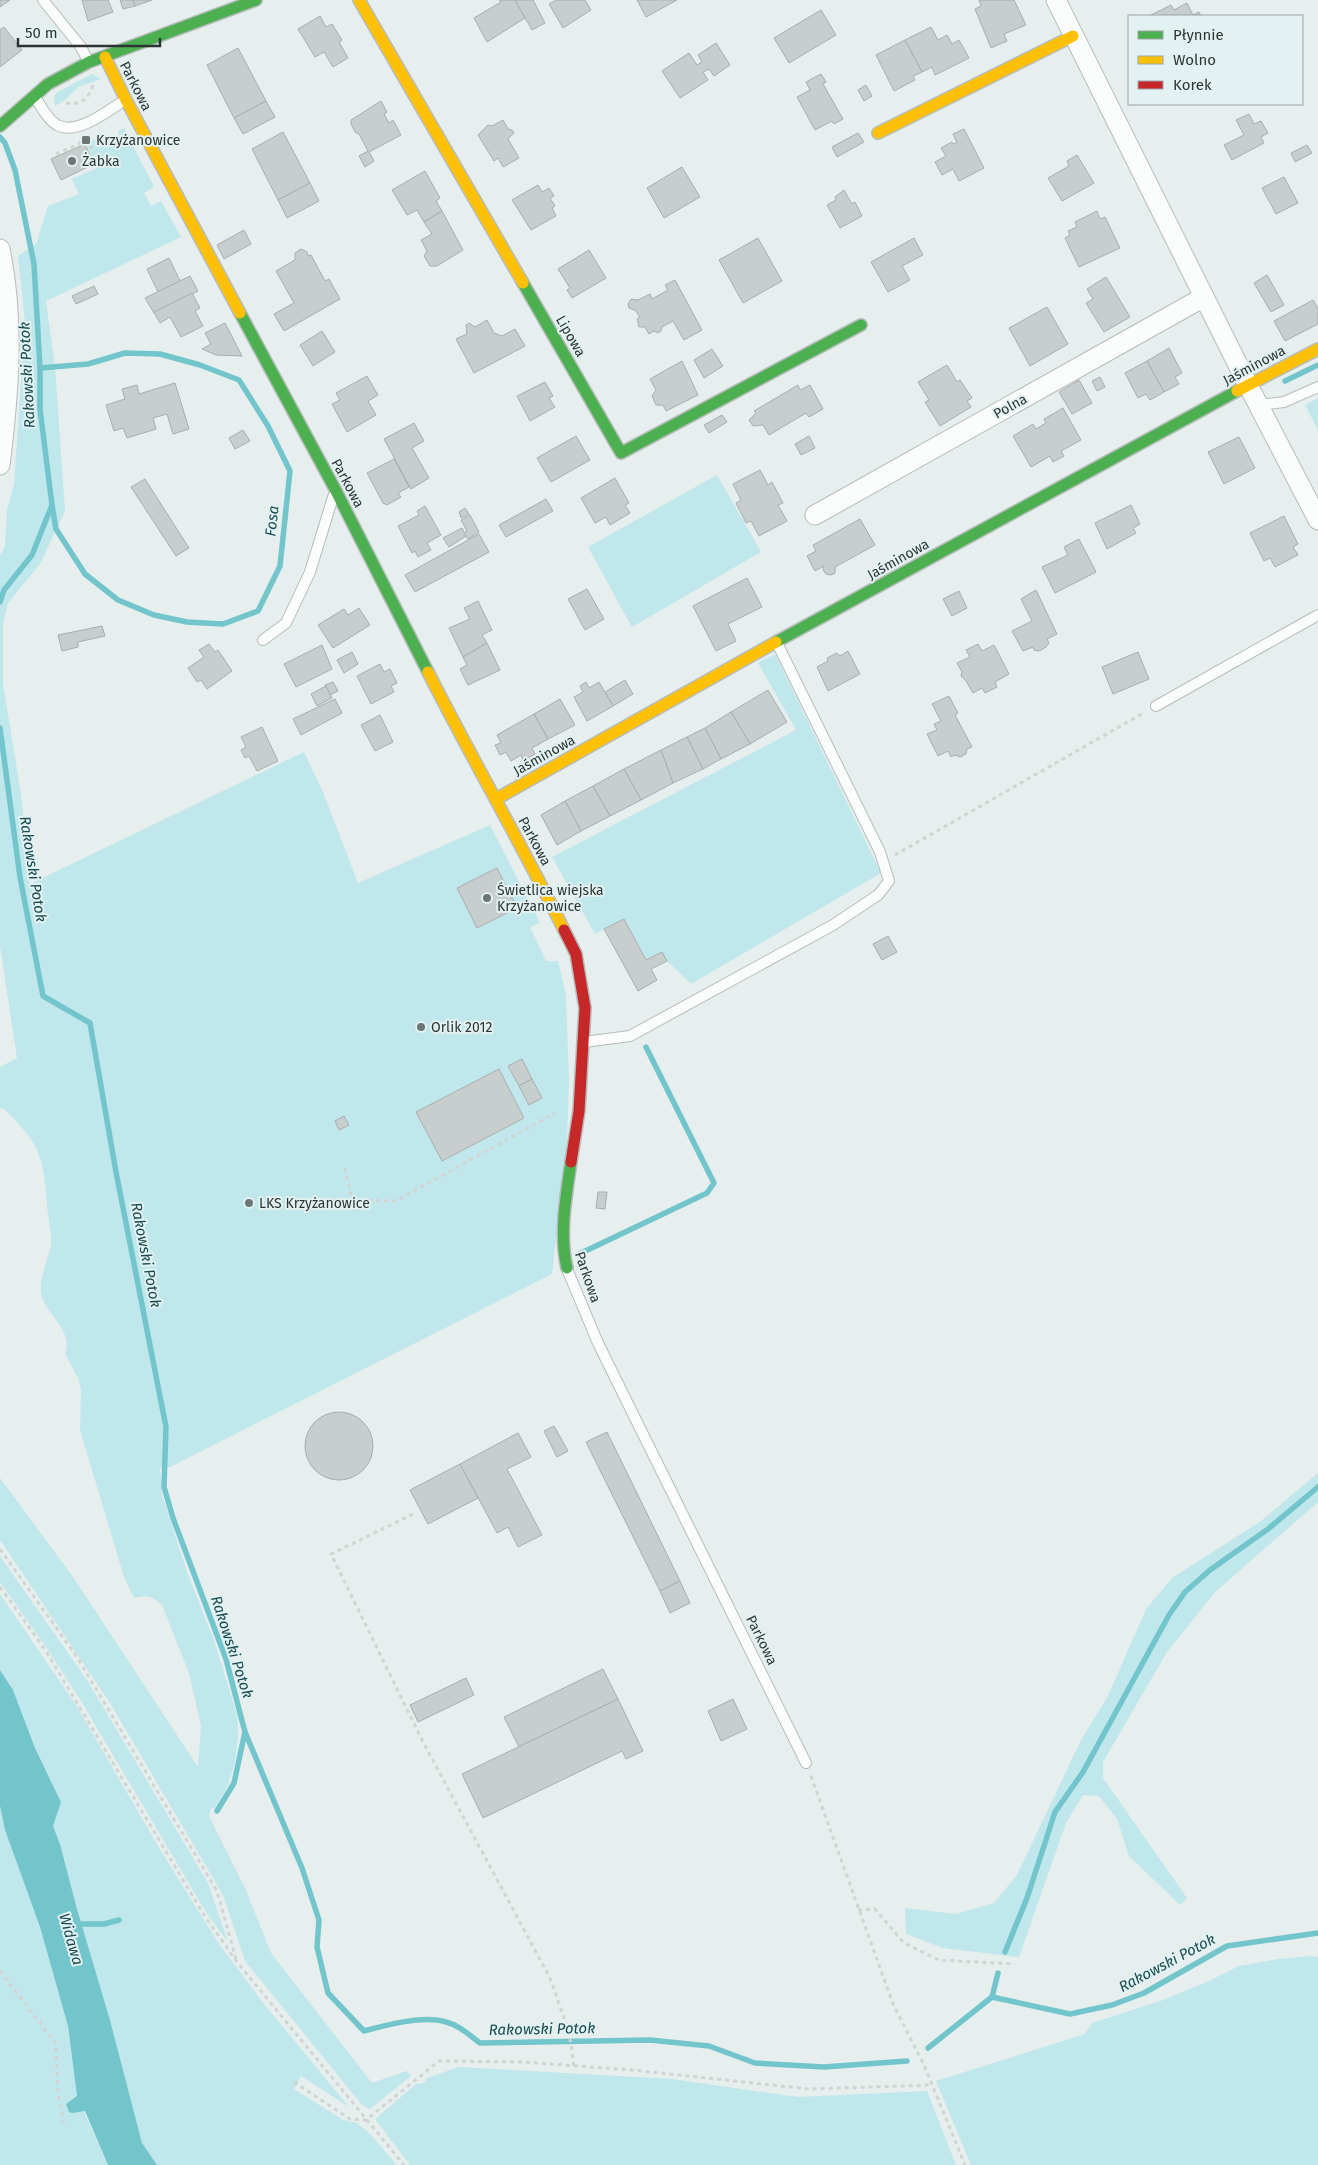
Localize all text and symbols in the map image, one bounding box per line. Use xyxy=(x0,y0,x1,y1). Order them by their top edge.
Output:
scale bar xyxy=(18,15,160,47)
legend xyxy=(1128,15,1303,105)
text: 50 m xyxy=(25,24,58,42)
text: Płynnie xyxy=(1173,26,1224,44)
text: Wolno xyxy=(1173,51,1216,69)
street label: Parkowa xyxy=(116,59,155,114)
text: Korek xyxy=(1173,76,1212,94)
place label: Krzyżanowice xyxy=(96,132,180,149)
marker: Krzyżanowice xyxy=(80,134,92,146)
place label: Żabka xyxy=(82,152,120,170)
marker: Żabka xyxy=(66,155,78,167)
street label: Lipowa xyxy=(552,313,589,360)
water label: Rakowski Potok xyxy=(15,321,39,429)
street label: Jaśminowa xyxy=(1220,342,1288,389)
street label: Polna xyxy=(990,390,1030,423)
street label: Parkowa xyxy=(328,456,368,511)
water label: Fosa xyxy=(261,505,283,537)
street label: Jaśminowa xyxy=(864,535,932,583)
street label: Jaśminowa xyxy=(510,731,578,779)
street label: Parkowa xyxy=(515,814,555,869)
water label: Rakowski Potok xyxy=(16,815,50,923)
place label: Świetlica wiejska Krzyżanowice xyxy=(497,881,604,915)
marker: Świetlica wiejska Krzyżanowice xyxy=(481,892,493,904)
place label: Orlik 2012 xyxy=(431,1019,492,1036)
marker: Orlik 2012 xyxy=(415,1021,427,1033)
place label: LKS Krzyżanowice xyxy=(259,1195,370,1212)
marker: LKS Krzyżanowice xyxy=(243,1197,255,1209)
water label: Rakowski Potok xyxy=(127,1201,165,1309)
street label: Parkowa xyxy=(571,1249,604,1305)
water label: Rakowski Potok xyxy=(207,1593,257,1701)
street label: Parkowa xyxy=(742,1613,781,1668)
water label: Widawa xyxy=(55,1911,87,1967)
water label: Rakowski Potok xyxy=(1116,1930,1218,1996)
water label: Rakowski Potok xyxy=(489,2019,595,2039)

